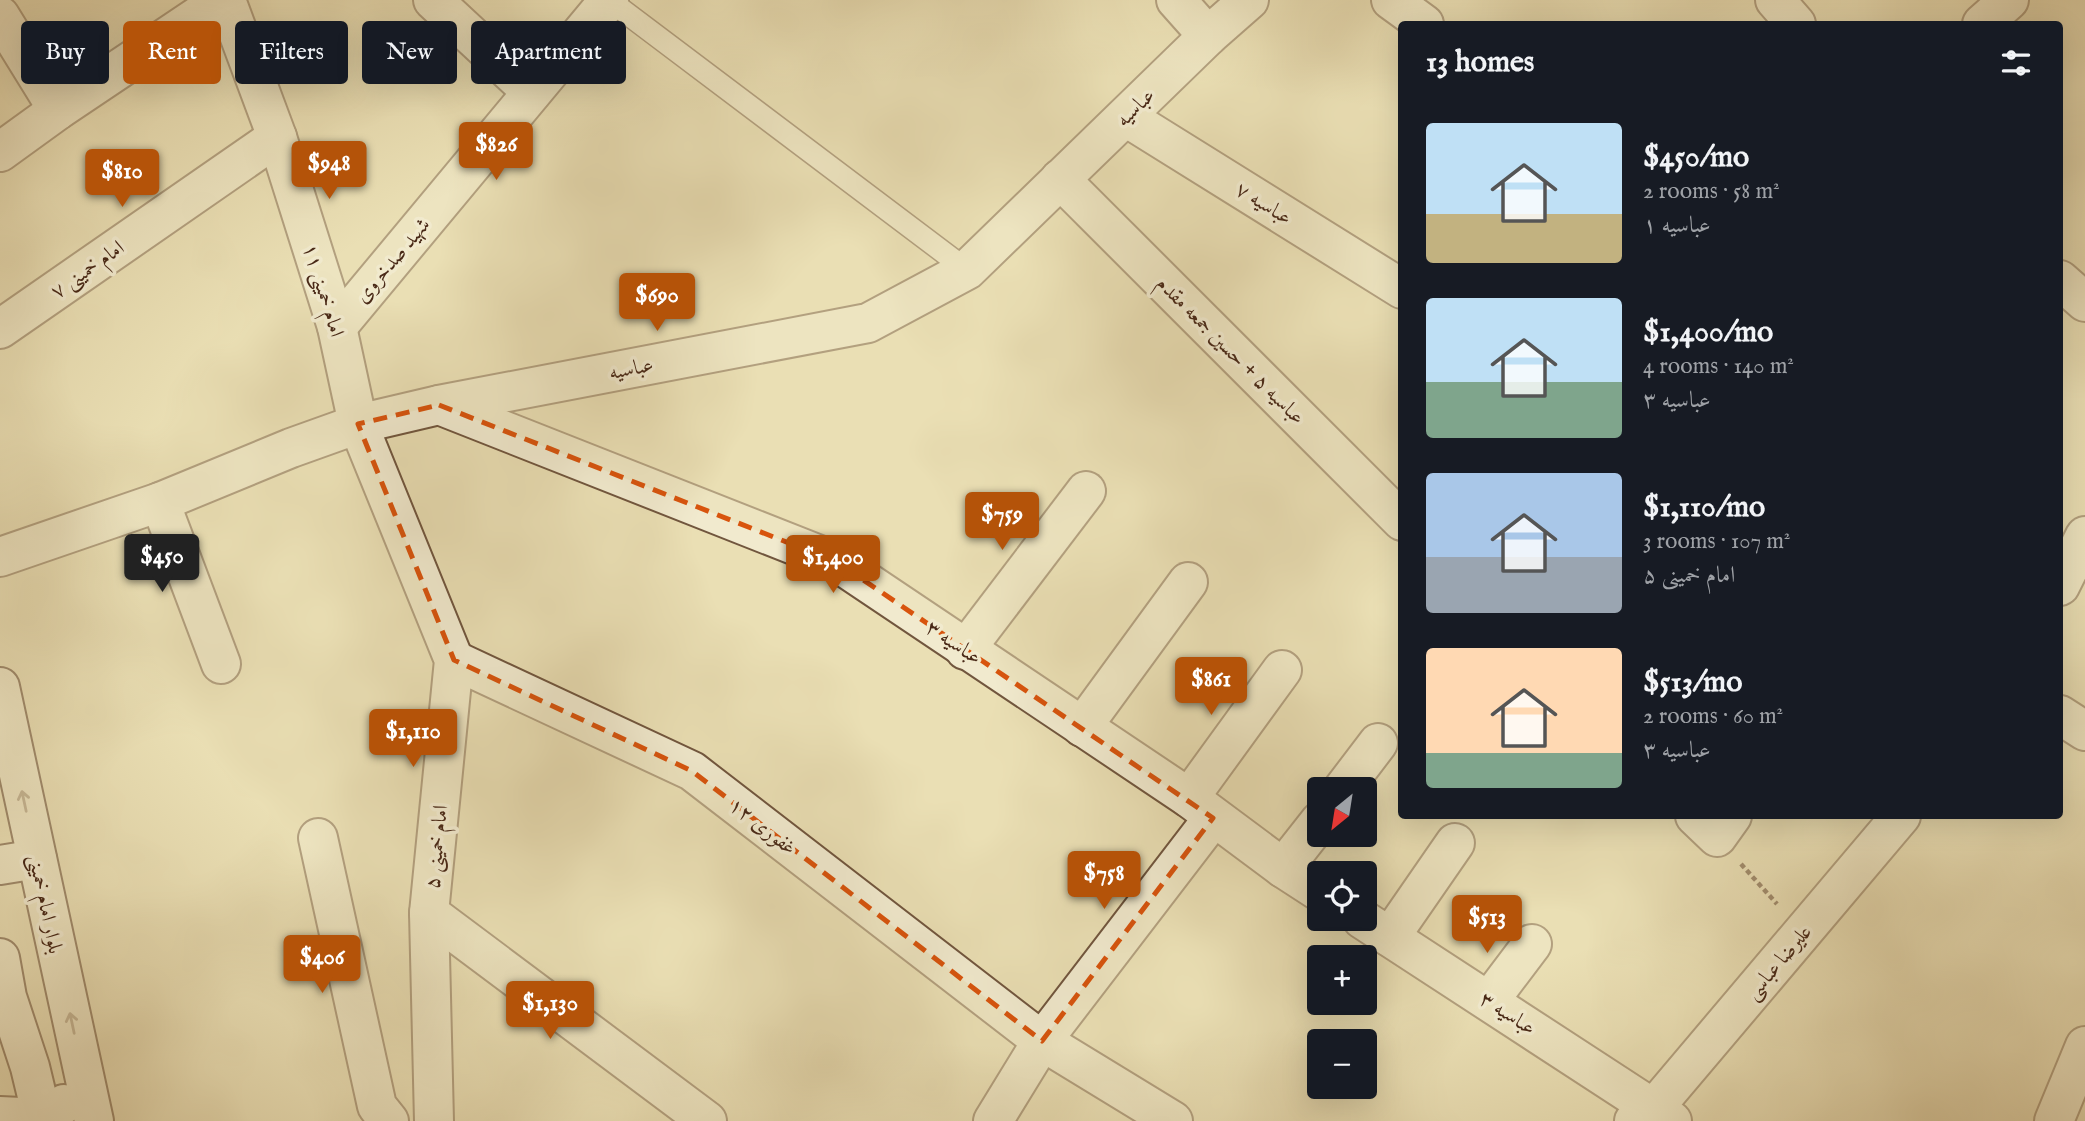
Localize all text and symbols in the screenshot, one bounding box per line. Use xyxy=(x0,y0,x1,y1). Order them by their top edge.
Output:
chip: Buy xyxy=(21,21,109,84)
chip: Rent xyxy=(123,21,221,84)
chip: Filters xyxy=(235,21,348,84)
chip: New xyxy=(362,21,457,84)
chip: Apartment xyxy=(471,21,626,84)
text: 13 homes xyxy=(1426,44,1534,82)
icon: filters xyxy=(1997,44,2035,82)
street label: عباسیه xyxy=(1110,83,1162,133)
pin: $826 xyxy=(455,122,537,182)
text: $826 xyxy=(475,130,517,159)
text: $450/mo xyxy=(1643,139,1749,177)
pin: $948 xyxy=(288,142,370,201)
text: $948 xyxy=(308,149,350,178)
pin: $810 xyxy=(81,150,163,209)
icon: home xyxy=(1482,151,1566,235)
text: $810 xyxy=(101,157,143,186)
street label: عباسیه ۷ xyxy=(1230,176,1297,232)
text: 2 rooms · 58 m² xyxy=(1643,177,1780,206)
text: عباسیه ۱ xyxy=(1643,211,1711,240)
street label: شهید صدخروی xyxy=(349,212,437,309)
street label: امام خمینی ۷ xyxy=(46,235,132,308)
street label: امام خمینی ۱۱ xyxy=(293,240,350,341)
street label: عباسیه ۵ + حسین جمعه مقدم xyxy=(1148,271,1310,433)
pin: $690 xyxy=(616,274,698,333)
text: $690 xyxy=(635,281,679,310)
text: $1,400/mo xyxy=(1643,314,1773,352)
icon: home xyxy=(1482,326,1566,410)
street label: عباسیه xyxy=(607,352,656,387)
text: 4 rooms · 140 m² xyxy=(1643,352,1794,381)
text: عباسیه ۳ xyxy=(1643,386,1711,415)
text: $1,110/mo xyxy=(1643,489,1765,527)
pin: $759 xyxy=(961,492,1043,552)
text: $759 xyxy=(981,500,1023,529)
icon: home xyxy=(1482,501,1566,585)
text: 3 rooms · 107 m² xyxy=(1643,527,1791,556)
pin: $450 xyxy=(121,534,203,594)
pin: $1,400 xyxy=(776,536,890,595)
text: $450 xyxy=(140,542,184,571)
text: $1,400 xyxy=(802,543,864,572)
text: امام خمینی ۵ xyxy=(1643,561,1735,590)
street label: عباسیه ۳ xyxy=(920,615,986,672)
pin: $861 xyxy=(1170,658,1252,717)
text: $513/mo xyxy=(1643,664,1742,702)
text: $861 xyxy=(1191,665,1231,694)
icon: home xyxy=(1482,676,1566,760)
text: 2 rooms · 60 m² xyxy=(1643,702,1783,731)
pin: $1,110 xyxy=(356,710,470,769)
text: $1,110 xyxy=(385,717,441,746)
text: عباسیه ۳ xyxy=(1643,736,1711,765)
north arrow xyxy=(1307,777,1377,847)
map controls xyxy=(1307,777,1377,1099)
one-way arrow xyxy=(17,790,31,813)
street label: غفوری ۱۲ xyxy=(723,792,801,862)
street label: امام خمینی ۵ xyxy=(420,804,458,891)
street label: بلوار امام خمینی xyxy=(18,852,68,957)
pin: $758 xyxy=(1063,852,1145,911)
text: $758 xyxy=(1084,859,1124,888)
button: locate xyxy=(1307,861,1377,931)
pin: $513 xyxy=(1446,895,1528,955)
text: $513 xyxy=(1468,903,1506,932)
street label: علیرضا عباسی xyxy=(1740,920,1819,1006)
pin: $406 xyxy=(281,936,363,995)
text: $406 xyxy=(299,943,345,972)
button: + xyxy=(1307,945,1377,1015)
pin: $1,130 xyxy=(493,982,607,1041)
street label: عباسیه ۳ xyxy=(1474,986,1540,1042)
text: $1,130 xyxy=(522,989,578,1018)
one-way arrow xyxy=(64,1012,78,1035)
button: − xyxy=(1307,1029,1377,1099)

